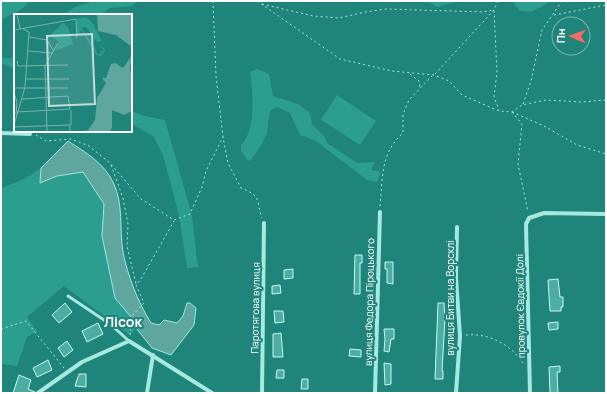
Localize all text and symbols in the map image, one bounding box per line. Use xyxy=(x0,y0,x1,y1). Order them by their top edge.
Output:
inset map xyxy=(14,14,132,132)
north arrow xyxy=(551,16,591,56)
text: Пн xyxy=(553,28,568,43)
street label: вулиця Федора Піроцького xyxy=(361,238,377,366)
street label: вулиця Битви на Ворсклі xyxy=(443,240,457,356)
street label: провулок Євдокії Долі xyxy=(512,254,528,358)
street label: Паротягова вулиця xyxy=(247,262,263,354)
district label: Лісок xyxy=(104,312,143,331)

